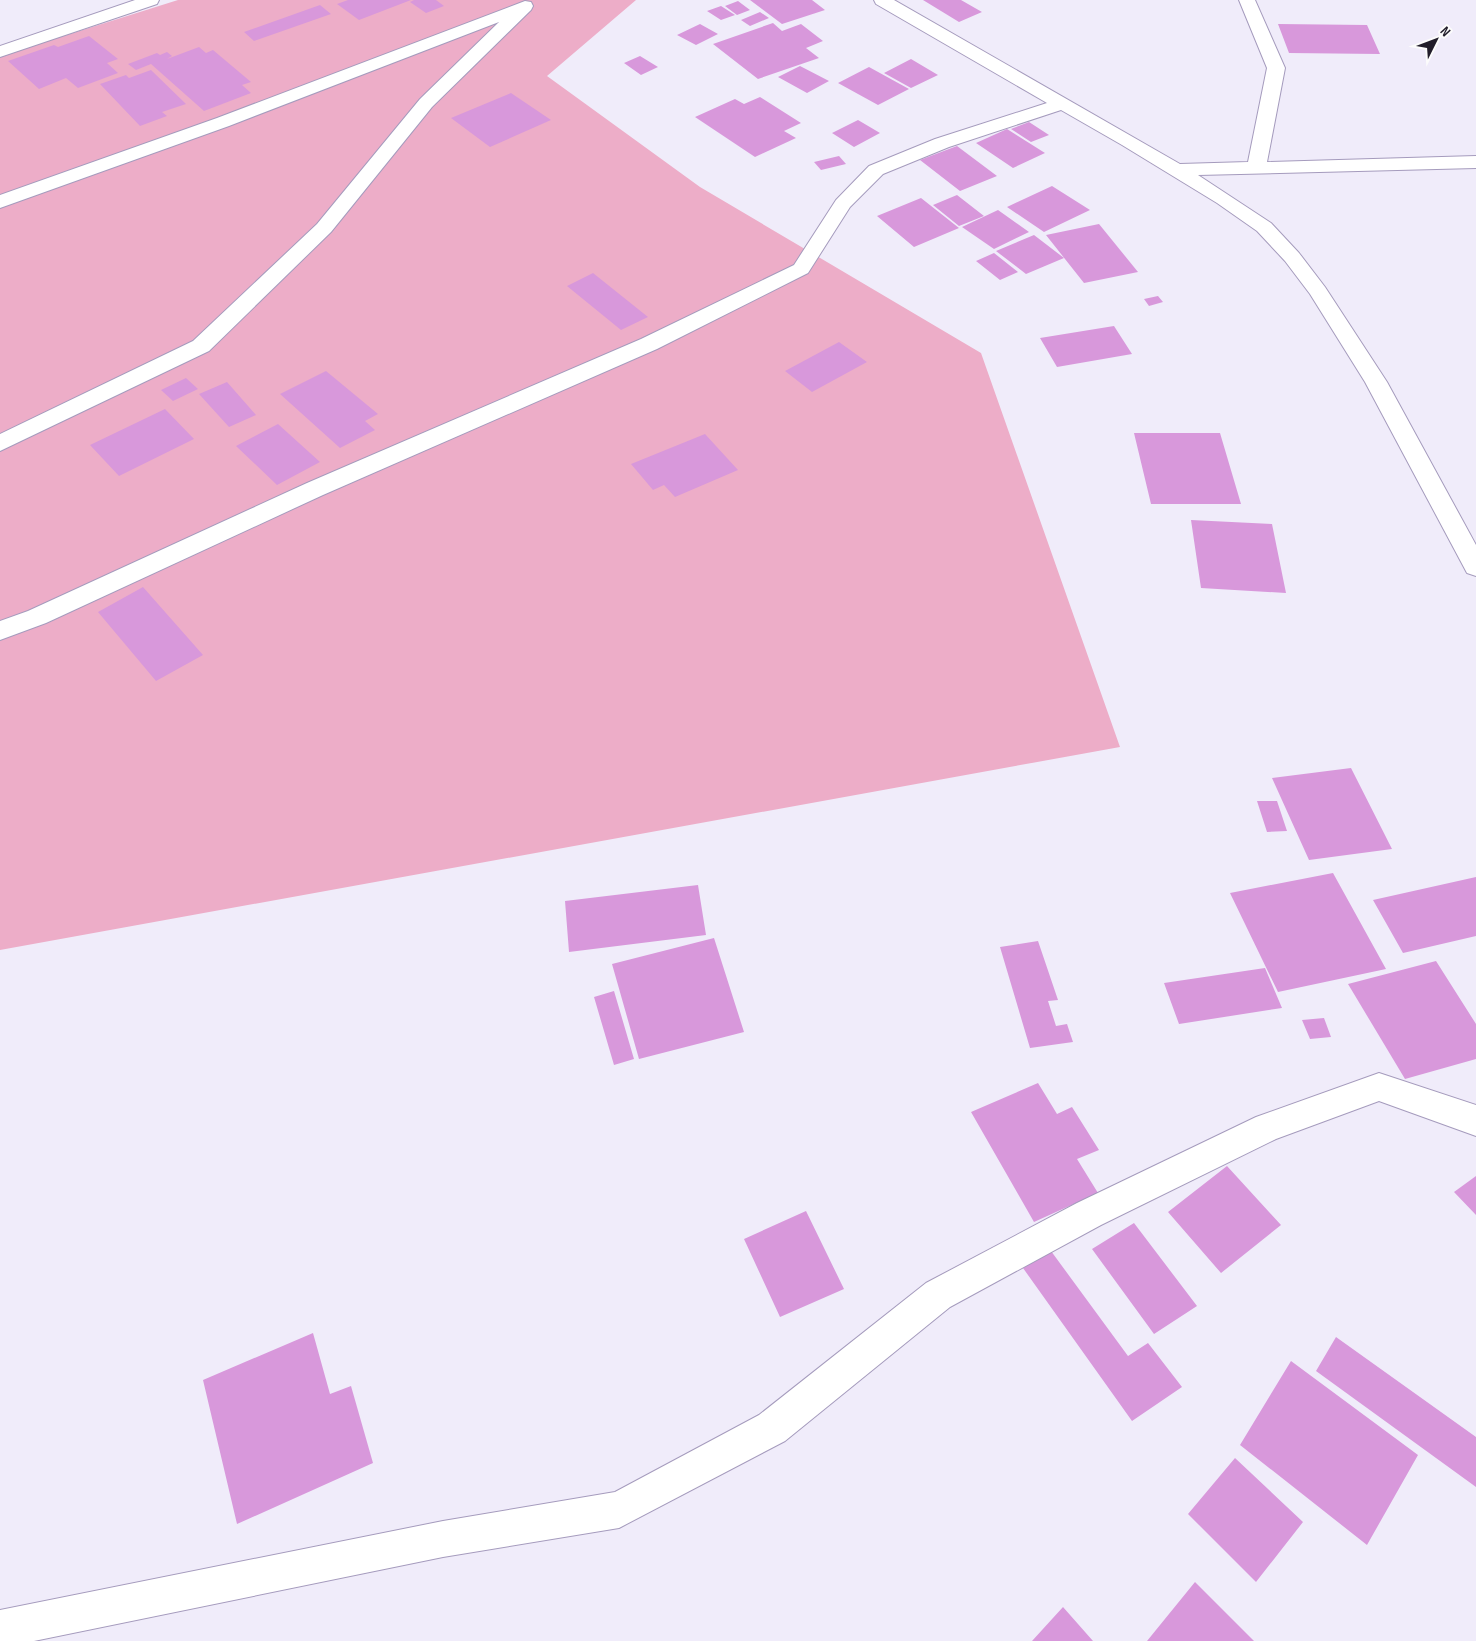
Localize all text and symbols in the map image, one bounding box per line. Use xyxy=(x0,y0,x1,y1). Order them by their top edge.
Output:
north arrow xyxy=(1411,15,1461,65)
text: N xyxy=(1436,23,1454,40)

